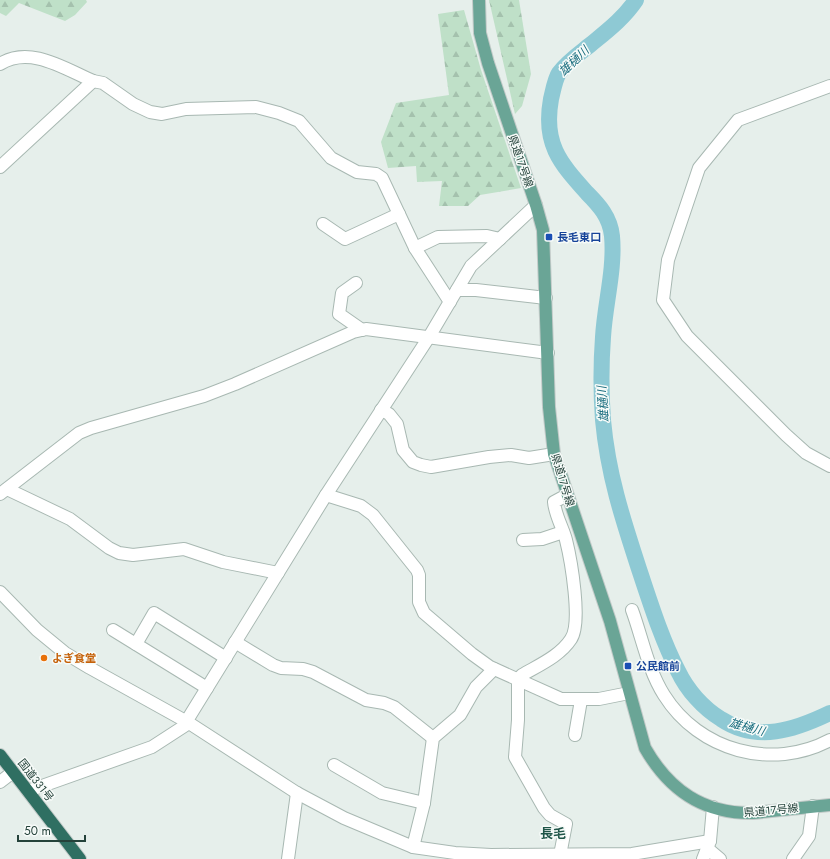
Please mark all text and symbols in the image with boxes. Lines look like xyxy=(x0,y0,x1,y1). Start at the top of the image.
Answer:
water label: 雄樋川 xyxy=(555,41,595,80)
street label: 県道17号線 xyxy=(505,133,537,189)
place label: 長毛東口 xyxy=(557,229,601,245)
marker: 長毛東口 xyxy=(544,232,554,242)
water label: 雄樋川 xyxy=(593,383,613,423)
street label: 県道17号線 xyxy=(547,451,579,509)
place label: よぎ食堂 xyxy=(52,650,96,666)
marker: よぎ食堂 xyxy=(39,653,49,663)
place label: 公民館前 xyxy=(636,658,680,674)
marker: 公民館前 xyxy=(623,661,633,671)
water label: 雄樋川 xyxy=(727,714,769,741)
street label: 国道331号 xyxy=(14,755,58,805)
street label: 県道17号線 xyxy=(743,800,799,820)
scale bar xyxy=(18,817,85,843)
text: 50 m xyxy=(24,822,51,840)
district label: 長毛 xyxy=(540,824,566,843)

